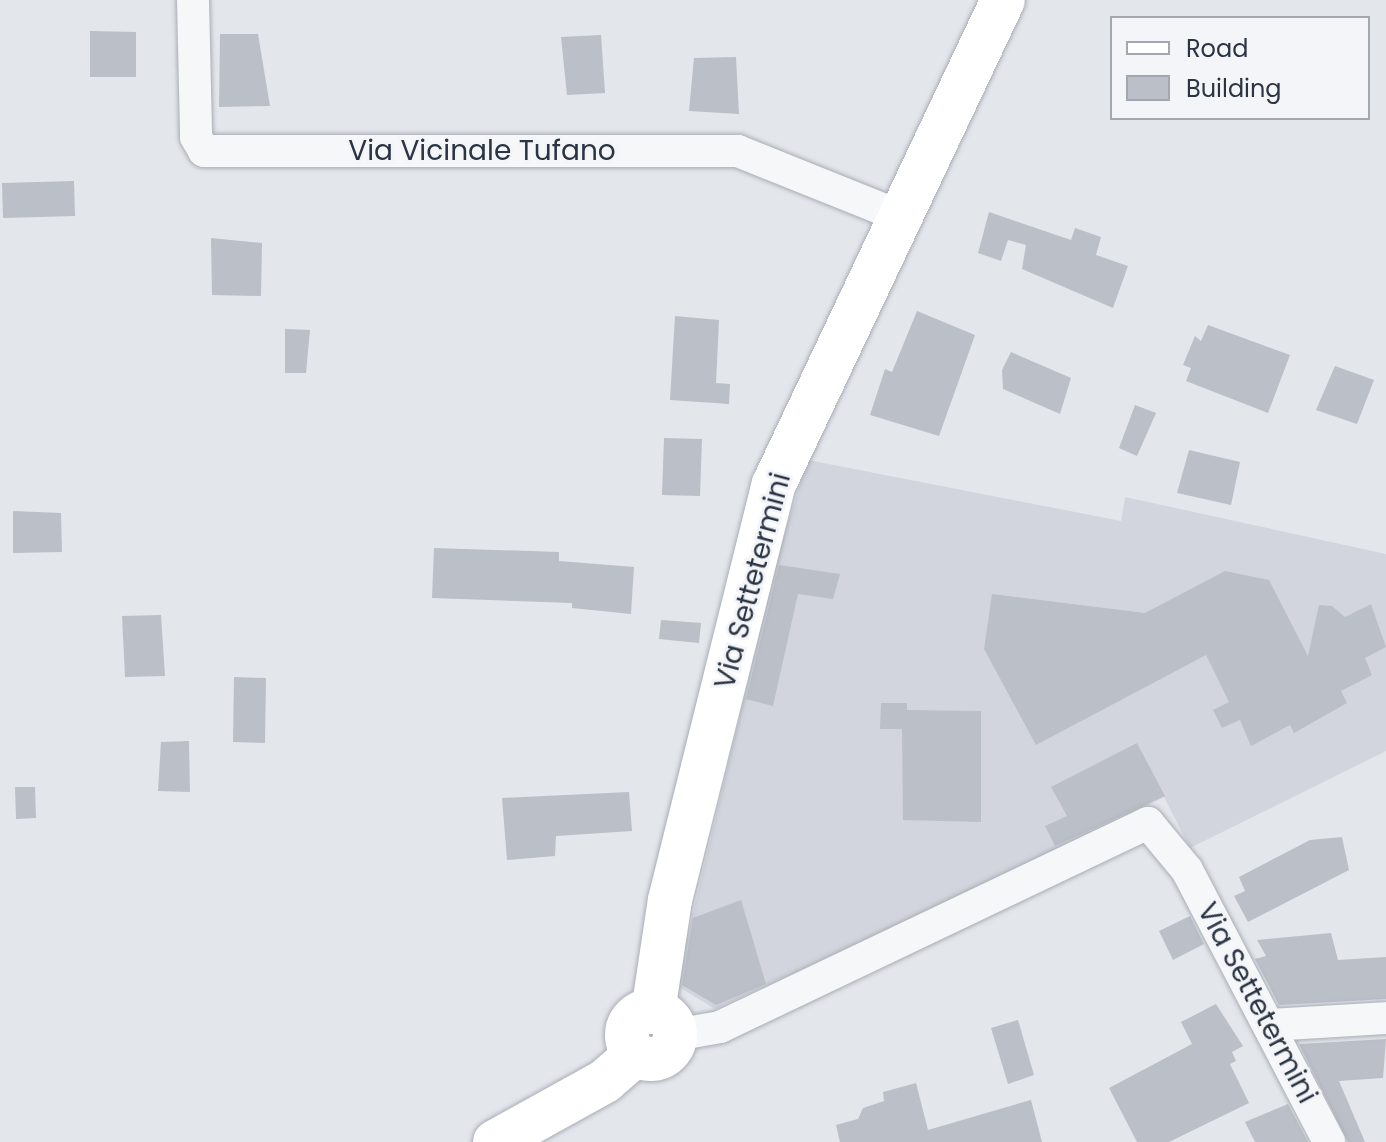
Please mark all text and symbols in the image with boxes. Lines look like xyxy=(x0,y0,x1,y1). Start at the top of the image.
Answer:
legend xyxy=(1110,16,1370,120)
text: Road xyxy=(1186,32,1248,65)
text: Building xyxy=(1186,72,1282,105)
street label: Via Vicinale Tufano xyxy=(348,134,616,168)
street label: Via Settetermini xyxy=(708,469,798,693)
street label: Via Settetermini xyxy=(1190,897,1324,1109)

